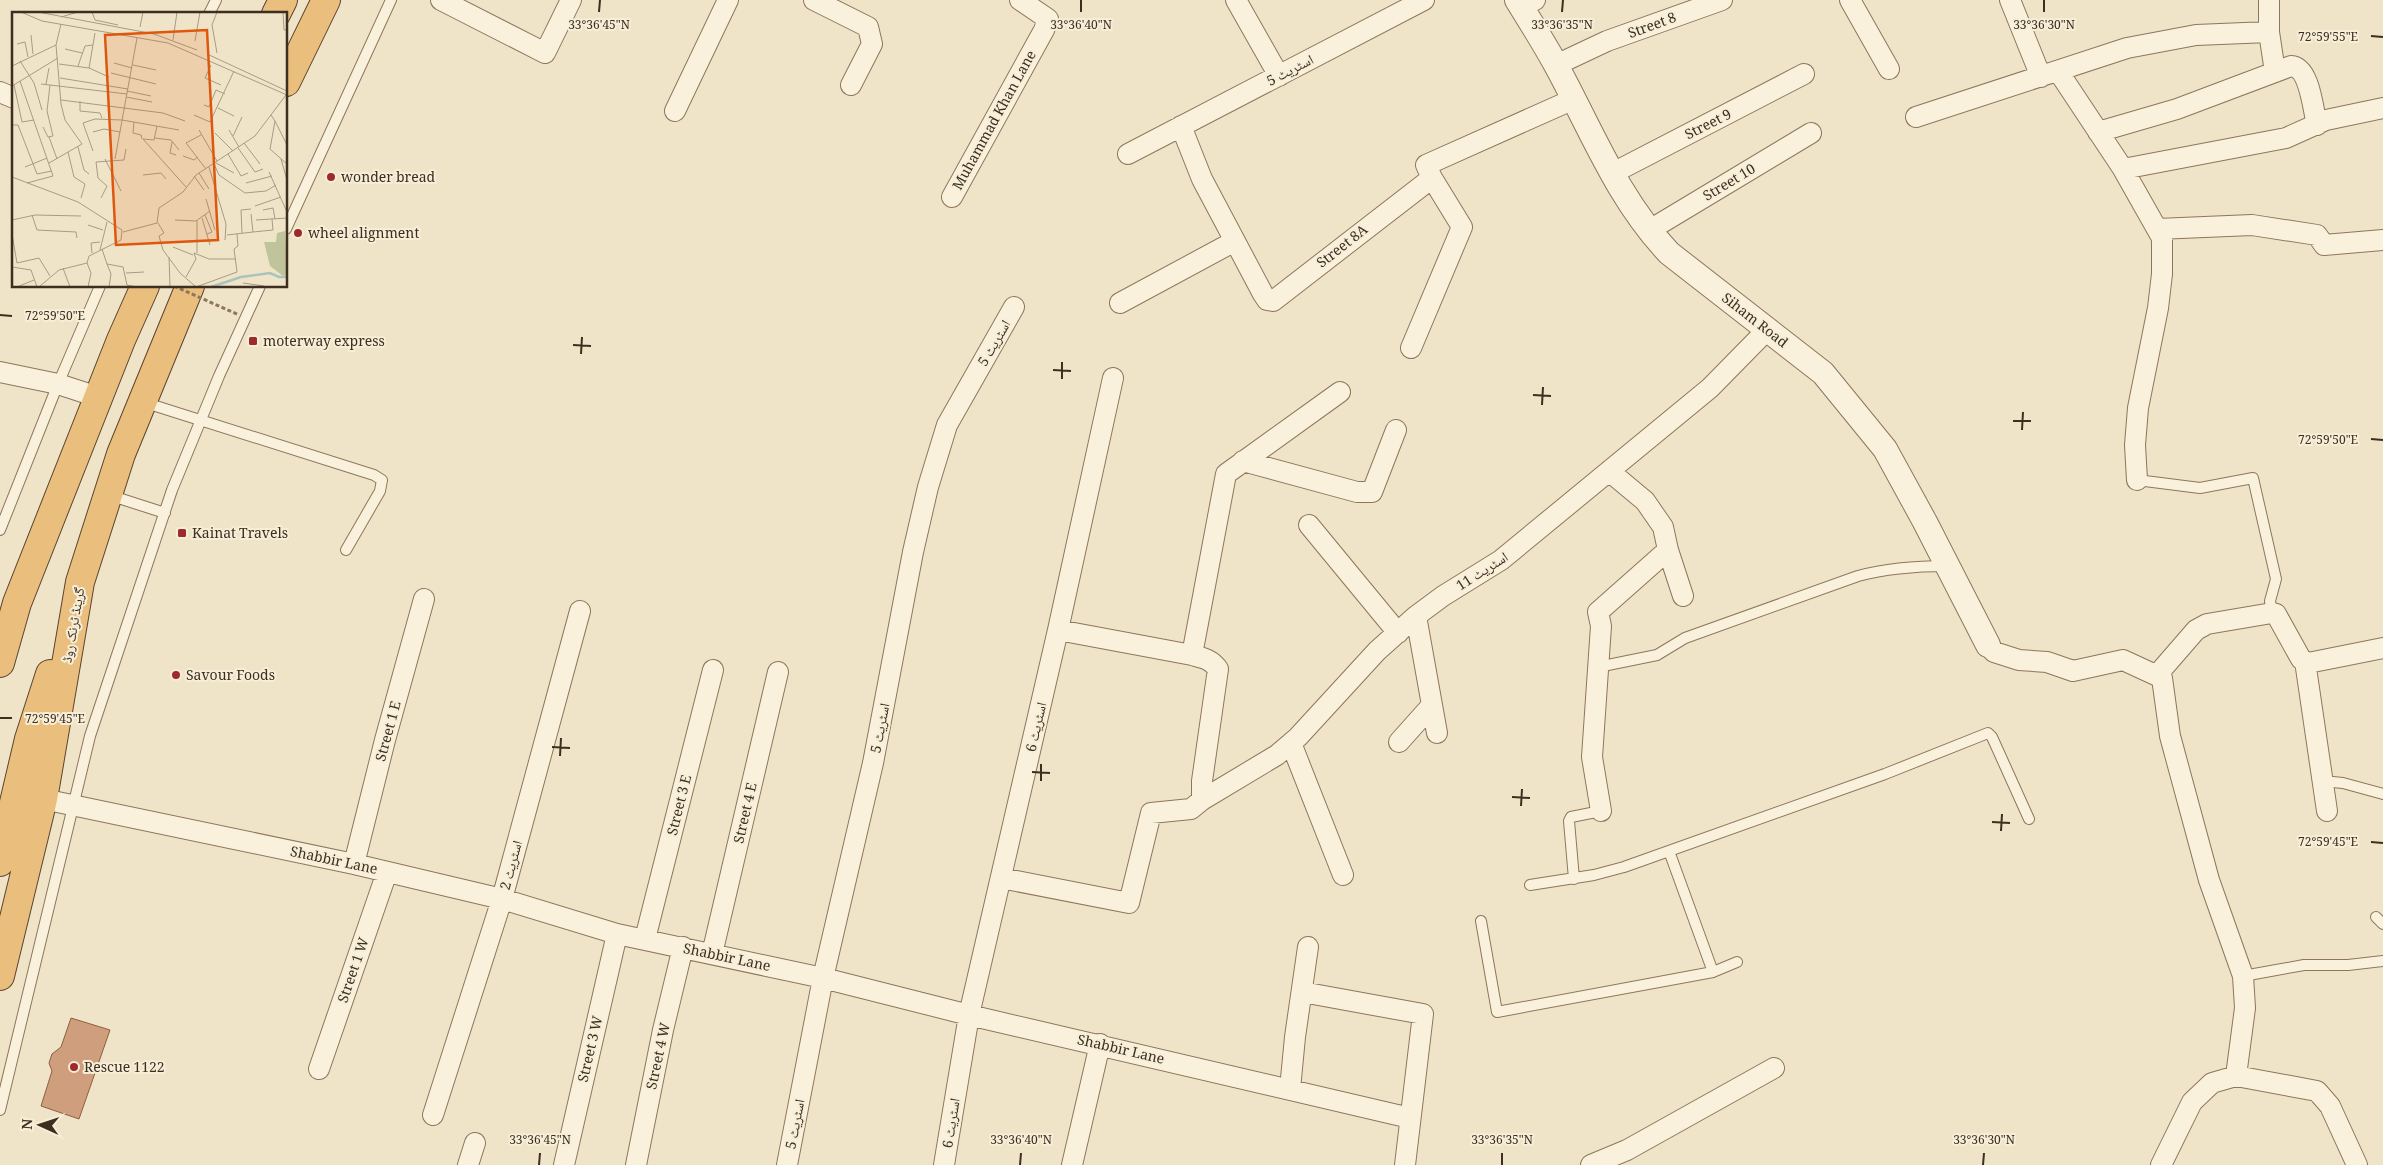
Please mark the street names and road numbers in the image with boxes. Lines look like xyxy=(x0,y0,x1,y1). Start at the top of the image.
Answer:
street label: Street 8 xyxy=(1625,7,1680,47)
street label: Muhammad Khan Lane xyxy=(947,47,1044,195)
street label: اسٹریٹ 5 xyxy=(1263,49,1319,94)
street label: Street 9 xyxy=(1681,104,1737,148)
street label: Street 10 xyxy=(1699,158,1761,209)
street label: Street 8A xyxy=(1312,220,1374,275)
street label: Siham Road xyxy=(1715,288,1793,356)
street label: اسٹریٹ 5 xyxy=(973,316,1019,372)
street label: اسٹریٹ 11 xyxy=(1452,547,1514,599)
street label: گرینڈ ٹرنک روڈ xyxy=(57,586,93,665)
street label: Street 1 E xyxy=(370,698,410,764)
street label: اسٹریٹ 6 xyxy=(1021,700,1055,755)
street label: اسٹریٹ 5 xyxy=(865,701,899,755)
street label: Street 3 E xyxy=(662,772,700,838)
street label: Street 4 E xyxy=(728,780,766,846)
street label: اسٹریٹ 2 xyxy=(495,838,531,893)
street label: Shabbir Lane xyxy=(288,841,380,883)
street label: Street 1 W xyxy=(333,934,377,1007)
street label: Shabbir Lane xyxy=(681,938,773,980)
street label: Street 3 W xyxy=(573,1013,611,1085)
street label: Street 4 W xyxy=(641,1020,679,1092)
street label: Shabbir Lane xyxy=(1075,1029,1167,1073)
street label: اسٹریٹ 5 xyxy=(780,1097,814,1151)
street label: اسٹریٹ 6 xyxy=(937,1097,969,1150)

